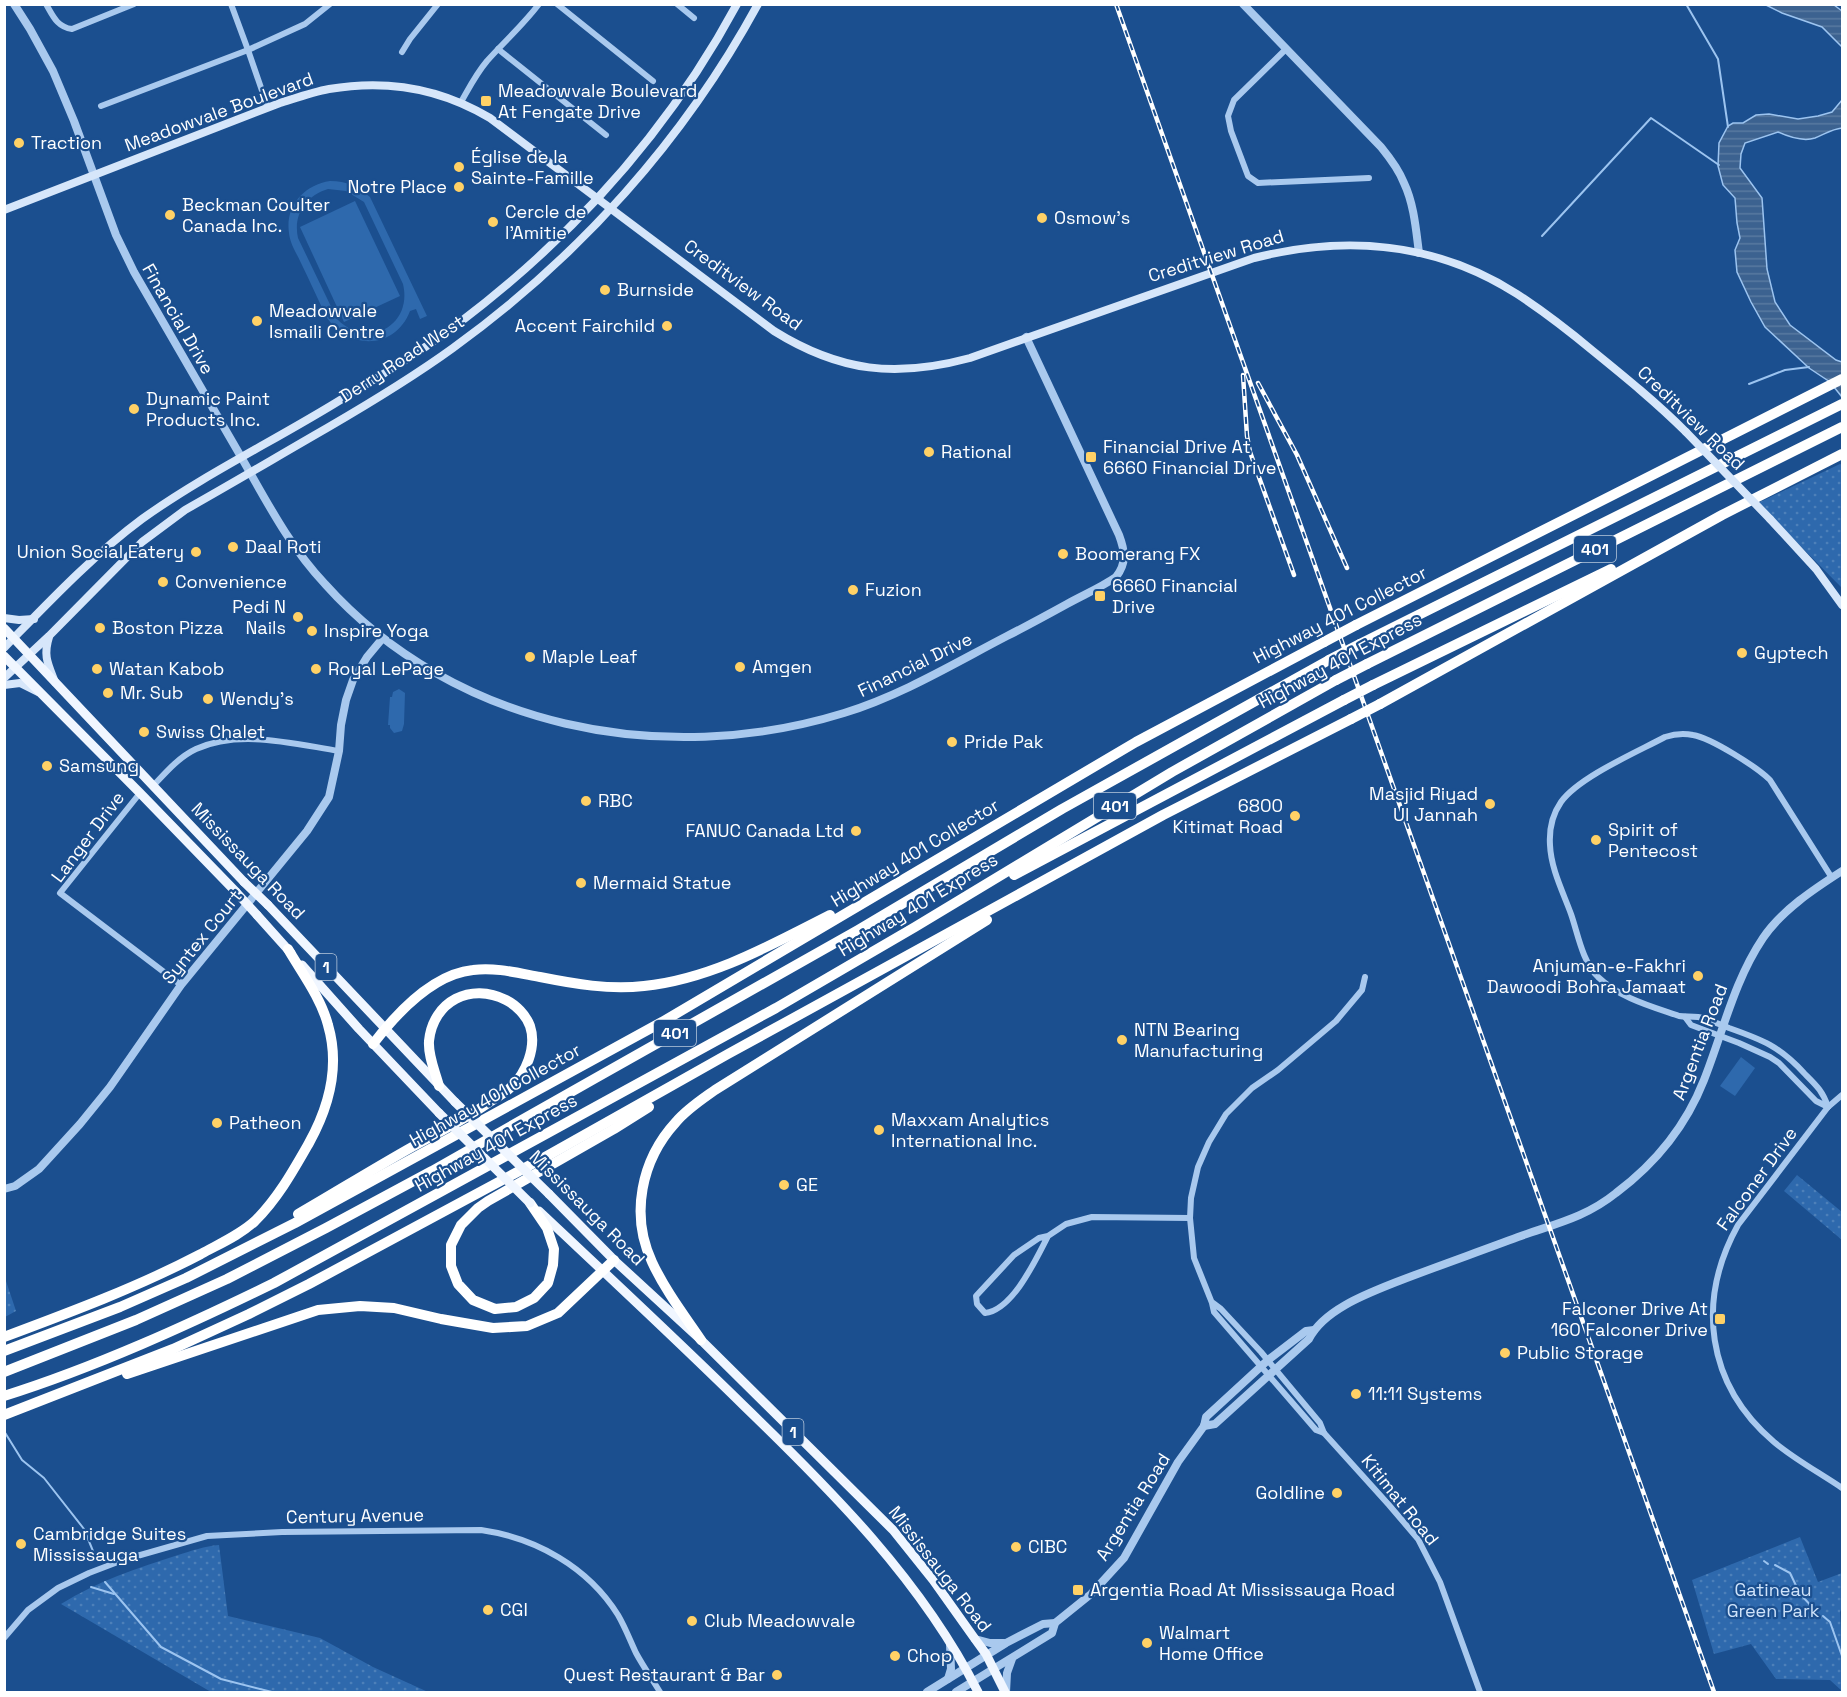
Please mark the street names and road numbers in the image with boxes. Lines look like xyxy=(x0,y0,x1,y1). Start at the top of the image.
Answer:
street label: Meadowvale Boulevard xyxy=(121,67,316,156)
street label: Creditview Road xyxy=(1145,224,1287,287)
street label: Creditview Road xyxy=(680,234,807,335)
street label: Financial Drive xyxy=(137,259,219,378)
street label: Derry Road West xyxy=(335,310,468,407)
street label: Creditview Road xyxy=(1633,360,1750,475)
road number: 401 xyxy=(1574,536,1616,562)
street label: Highway 401 Collector xyxy=(1249,561,1431,668)
street label: Highway 401 Express xyxy=(1254,608,1426,713)
street label: Financial Drive xyxy=(854,627,976,702)
street label: Langer Drive xyxy=(46,787,129,887)
street label: Highway 401 Collector xyxy=(826,793,1003,912)
road number: 401 xyxy=(1094,793,1136,819)
street label: Mississauga Road xyxy=(187,797,310,924)
street label: Highway 401 Express xyxy=(834,848,1002,961)
street label: Syntex Court xyxy=(157,885,247,989)
road number: 1 xyxy=(316,954,336,980)
street label: Argentia Road xyxy=(1667,980,1732,1103)
road number: 401 xyxy=(654,1020,696,1046)
street label: Highway 401 Collector xyxy=(405,1038,585,1151)
street label: Highway 401 Express xyxy=(411,1088,581,1197)
street label: Falconer Drive xyxy=(1711,1122,1802,1235)
street label: Mississauga Road xyxy=(525,1145,650,1270)
road number: 1 xyxy=(782,1419,804,1445)
street label: Argentia Road xyxy=(1090,1449,1175,1565)
street label: Kitimat Road xyxy=(1357,1450,1444,1550)
street label: Mississauga Road xyxy=(884,1501,997,1636)
street label: Century Avenue xyxy=(286,1503,424,1528)

